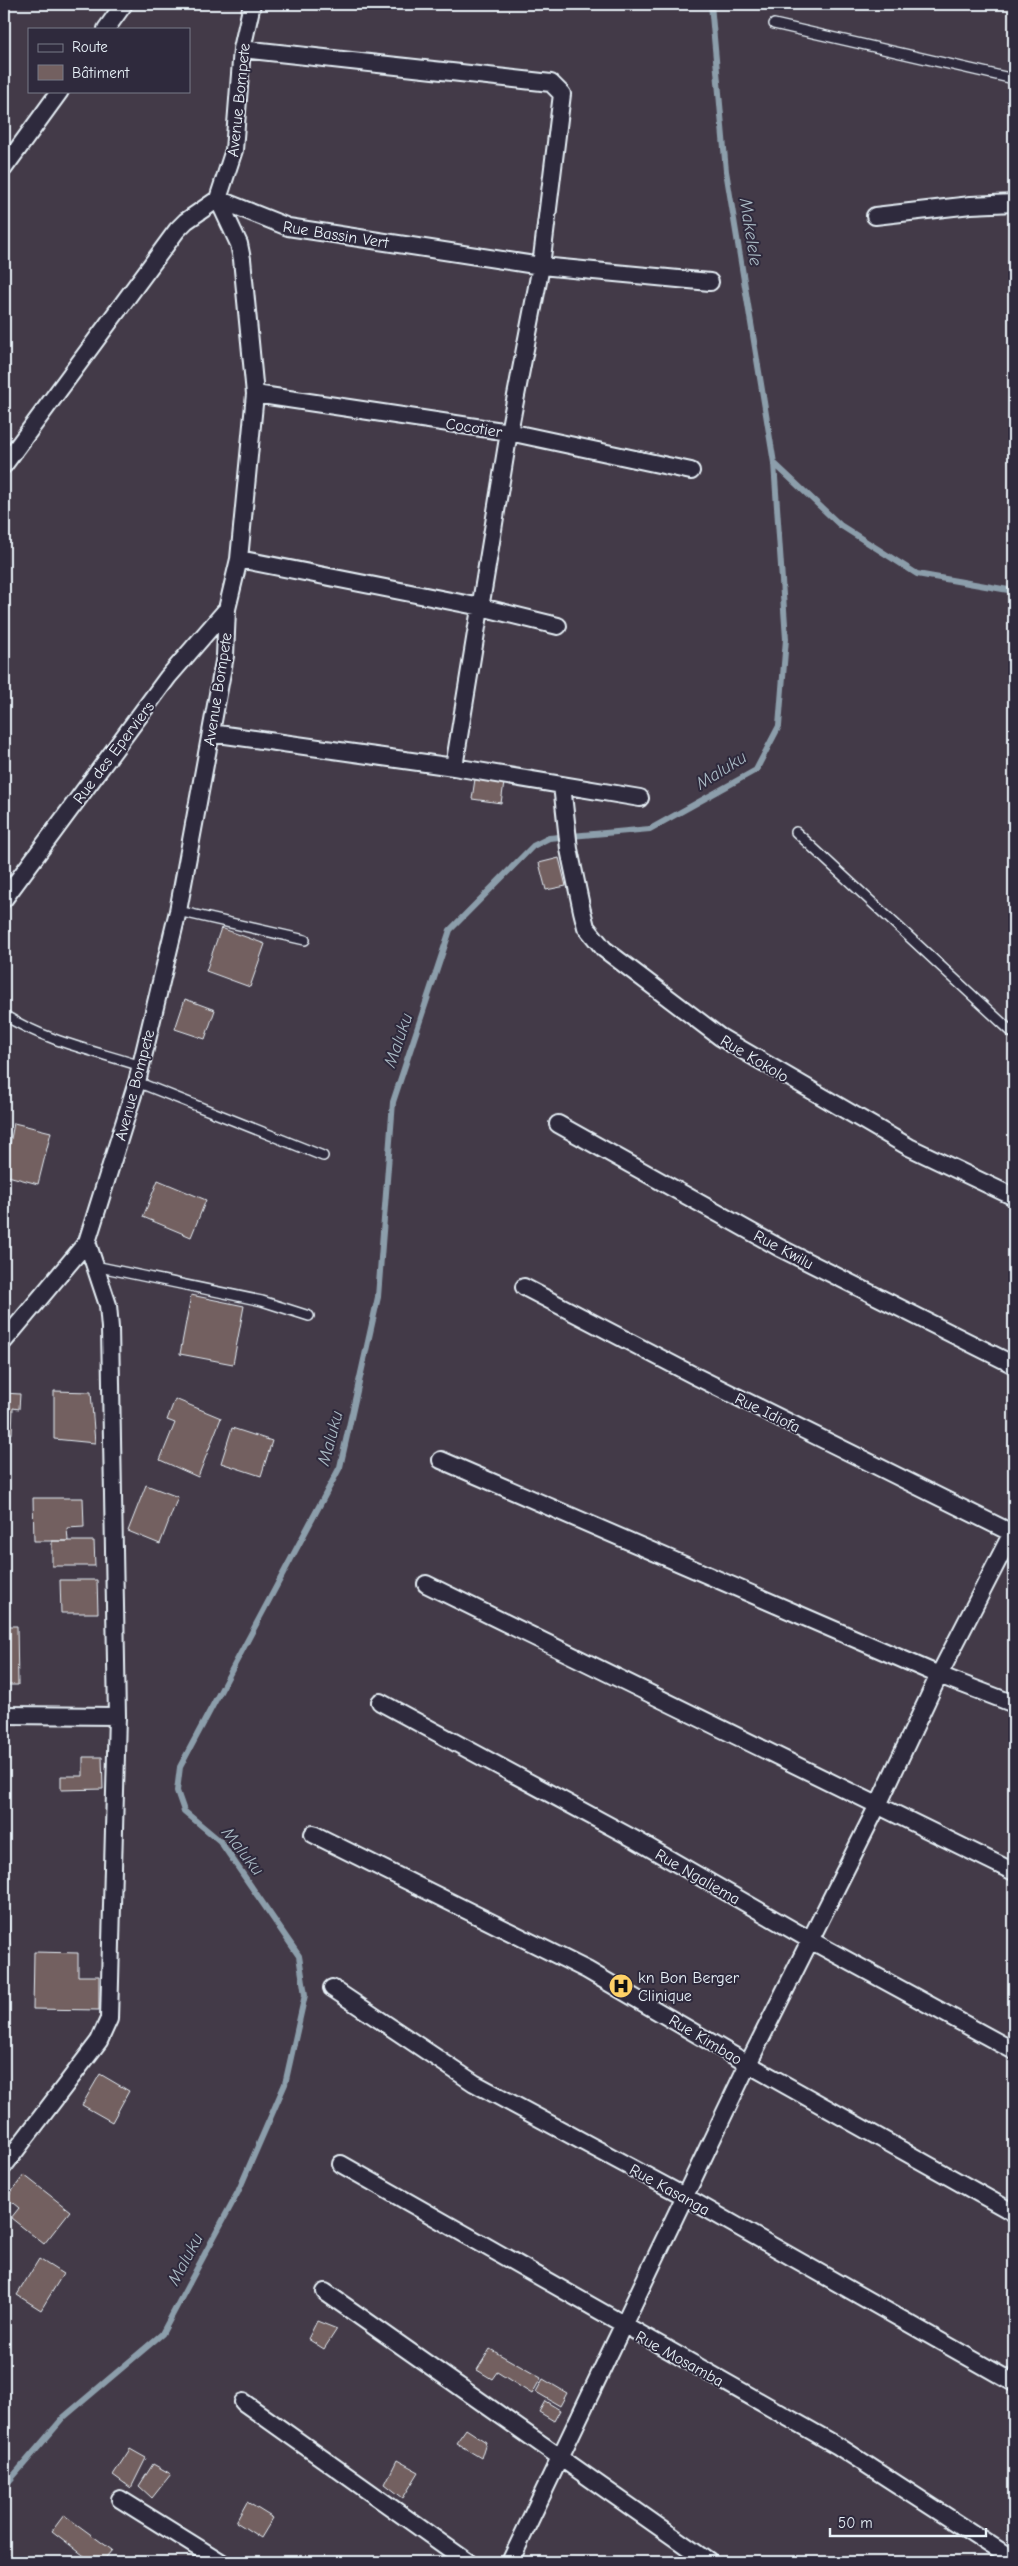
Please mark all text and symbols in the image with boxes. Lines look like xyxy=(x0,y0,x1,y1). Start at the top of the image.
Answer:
legend xyxy=(28,28,190,92)
text: Route xyxy=(72,38,108,56)
street label: Avenue Bompete xyxy=(224,42,254,158)
text: Bâtiment xyxy=(72,64,130,82)
water label: Makelele xyxy=(735,196,766,267)
street label: Rue Bassin Vert xyxy=(282,218,390,252)
street label: Cocotier xyxy=(444,415,504,441)
street label: Avenue Bompete xyxy=(200,631,236,747)
street label: Rue des Eperviers xyxy=(69,698,158,807)
water label: Maluku xyxy=(691,747,751,795)
water label: Maluku xyxy=(379,1010,418,1071)
street label: Avenue Bompete xyxy=(111,1028,158,1143)
street label: Rue Kokolo xyxy=(717,1031,792,1086)
street label: Rue Kwilu xyxy=(751,1227,816,1273)
street label: Rue Idiofa xyxy=(732,1389,803,1436)
water label: Maluku xyxy=(313,1408,348,1469)
water label: Maluku xyxy=(216,1822,268,1880)
street label: Rue Ngaliema xyxy=(652,1845,743,1908)
place label: kn Bon Berger Clinique xyxy=(638,1969,740,2005)
hospital icon: kn Bon Berger Clinique xyxy=(608,1973,634,1999)
street label: Rue Kimbao xyxy=(666,2011,745,2069)
street label: Rue Kasanga xyxy=(626,2160,713,2219)
water label: Maluku xyxy=(163,2230,208,2290)
street label: Rue Mosamba xyxy=(632,2327,727,2390)
scale bar xyxy=(830,2506,987,2538)
text: 50 m xyxy=(838,2514,873,2532)

